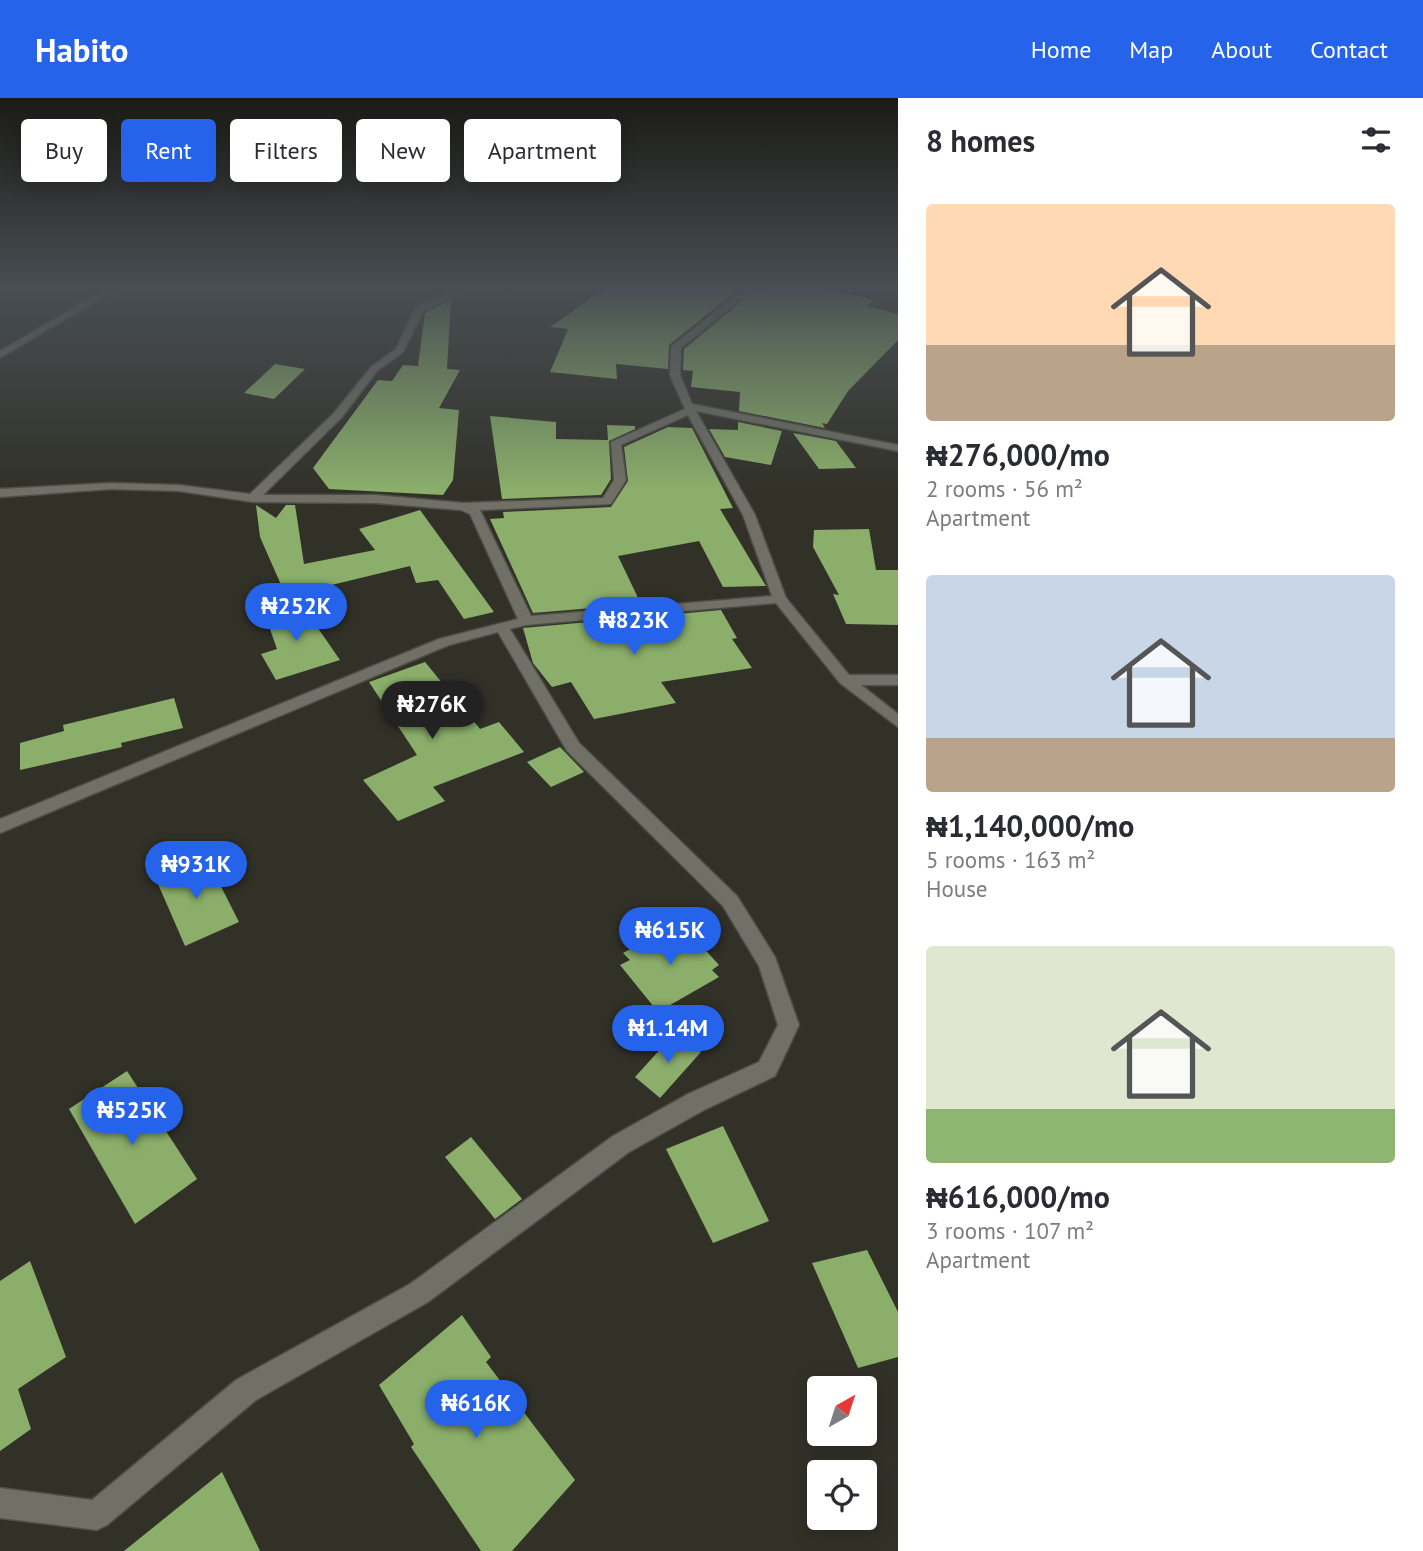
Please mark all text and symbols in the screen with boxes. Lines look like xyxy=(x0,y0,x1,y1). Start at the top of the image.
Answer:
text: Habito xyxy=(35,28,129,71)
text: Home xyxy=(1031,34,1091,65)
text: Map xyxy=(1129,34,1173,65)
text: About xyxy=(1211,34,1272,65)
text: Contact xyxy=(1310,34,1388,65)
chip: Buy xyxy=(21,119,107,182)
chip: Rent xyxy=(121,119,216,182)
chip: Filters xyxy=(230,119,342,182)
chip: New xyxy=(356,119,450,182)
chip: Apartment xyxy=(464,119,621,182)
text: 8 homes xyxy=(926,121,1035,160)
icon: filters xyxy=(1357,121,1395,159)
icon: home xyxy=(1098,249,1224,375)
text: ₦276,000/mo xyxy=(926,435,1110,474)
text: 2 rooms · 56 m² xyxy=(926,474,1083,503)
text: Apartment xyxy=(926,503,1030,532)
pin: ₦252K xyxy=(247,584,345,643)
text: ₦252K xyxy=(261,591,331,620)
pin: ₦823K xyxy=(585,598,683,657)
text: ₦823K xyxy=(599,605,669,634)
icon: home xyxy=(1098,620,1224,746)
pin: ₦276K xyxy=(383,682,481,741)
text: ₦276K xyxy=(397,689,467,718)
text: ₦1,140,000/mo xyxy=(926,806,1134,845)
pin: ₦931K xyxy=(147,842,245,901)
text: 5 rooms · 163 m² xyxy=(926,845,1095,874)
text: ₦931K xyxy=(161,849,231,878)
text: House xyxy=(926,874,988,903)
pin: ₦615K xyxy=(621,908,719,967)
text: ₦615K xyxy=(635,915,705,944)
icon: home xyxy=(1098,991,1224,1117)
pin: ₦1.14M xyxy=(611,1006,725,1065)
text: ₦1.14M xyxy=(628,1013,708,1042)
pin: ₦525K xyxy=(83,1088,181,1147)
text: ₦525K xyxy=(97,1095,167,1124)
text: ₦616,000/mo xyxy=(926,1177,1110,1216)
text: 3 rooms · 107 m² xyxy=(926,1216,1094,1245)
text: Apartment xyxy=(926,1245,1030,1274)
north arrow xyxy=(807,1376,877,1446)
map controls xyxy=(807,1376,877,1530)
pin: ₦616K xyxy=(427,1380,525,1440)
text: ₦616K xyxy=(441,1388,511,1417)
button: locate xyxy=(807,1460,877,1530)

